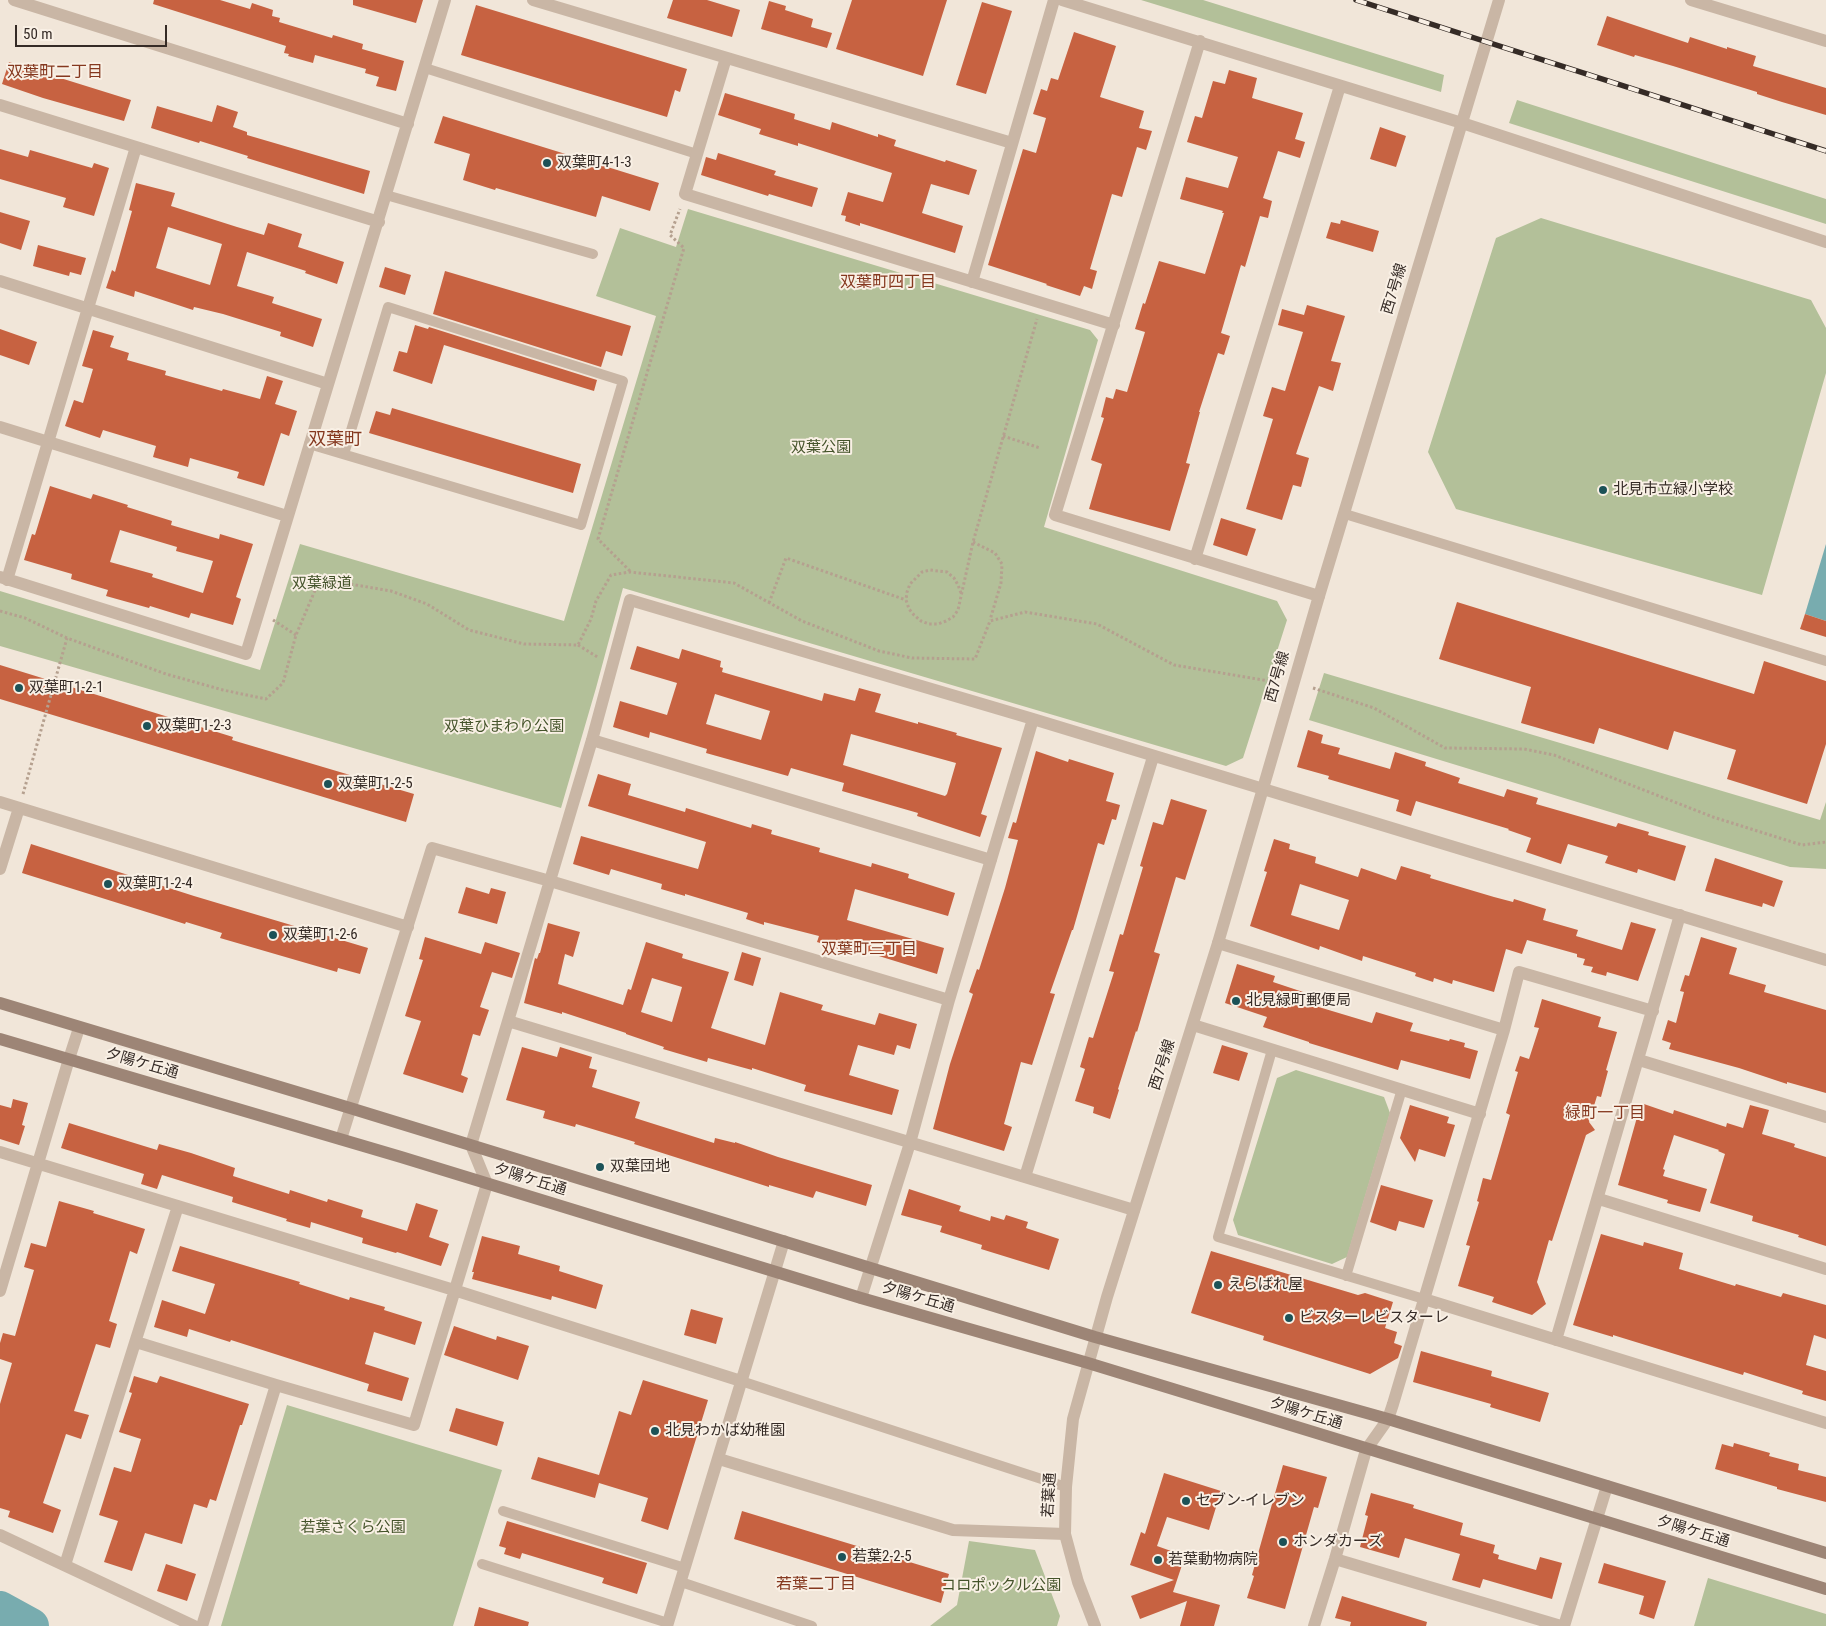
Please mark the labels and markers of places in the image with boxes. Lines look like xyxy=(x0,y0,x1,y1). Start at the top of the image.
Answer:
place label: 双葉町4-1-3 xyxy=(557,154,632,172)
marker: 双葉町4-1-3 xyxy=(541,157,553,169)
place label: 北見市立緑小学校 xyxy=(1613,481,1733,499)
marker: 北見市立緑小学校 xyxy=(1597,484,1609,496)
place label: 双葉町1-2-1 xyxy=(29,679,104,697)
marker: 双葉町1-2-1 xyxy=(13,682,25,694)
place label: 双葉町1-2-3 xyxy=(157,717,232,735)
marker: 双葉町1-2-3 xyxy=(141,720,153,732)
place label: 双葉町1-2-5 xyxy=(338,775,413,793)
marker: 双葉町1-2-5 xyxy=(322,778,334,790)
place label: 双葉町1-2-4 xyxy=(118,875,193,893)
marker: 双葉町1-2-4 xyxy=(102,878,114,890)
place label: 双葉町1-2-6 xyxy=(283,926,358,944)
marker: 双葉町1-2-6 xyxy=(267,929,279,941)
place label: 北見緑町郵便局 xyxy=(1246,992,1351,1010)
marker: 北見緑町郵便局 xyxy=(1230,995,1242,1007)
place label: 双葉団地 xyxy=(610,1158,670,1176)
marker: 双葉団地 xyxy=(594,1161,606,1173)
place label: えらばれ屋 xyxy=(1228,1276,1303,1294)
marker: えらばれ屋 xyxy=(1212,1279,1224,1291)
place label: ビスターレビスターレ xyxy=(1299,1309,1449,1327)
marker: ビスターレビスターレ xyxy=(1283,1312,1295,1324)
place label: 北見わかば幼稚園 xyxy=(665,1422,785,1440)
marker: 北見わかば幼稚園 xyxy=(649,1425,661,1437)
place label: セブン-イレブン xyxy=(1196,1492,1305,1510)
marker: セブン-イレブン xyxy=(1180,1495,1192,1507)
place label: ホンダカーズ xyxy=(1293,1533,1383,1551)
marker: ホンダカーズ xyxy=(1277,1536,1289,1548)
place label: 若葉2-2-5 xyxy=(852,1548,912,1566)
marker: 若葉2-2-5 xyxy=(836,1551,848,1563)
place label: 若葉動物病院 xyxy=(1168,1551,1258,1569)
marker: 若葉動物病院 xyxy=(1152,1554,1164,1566)

